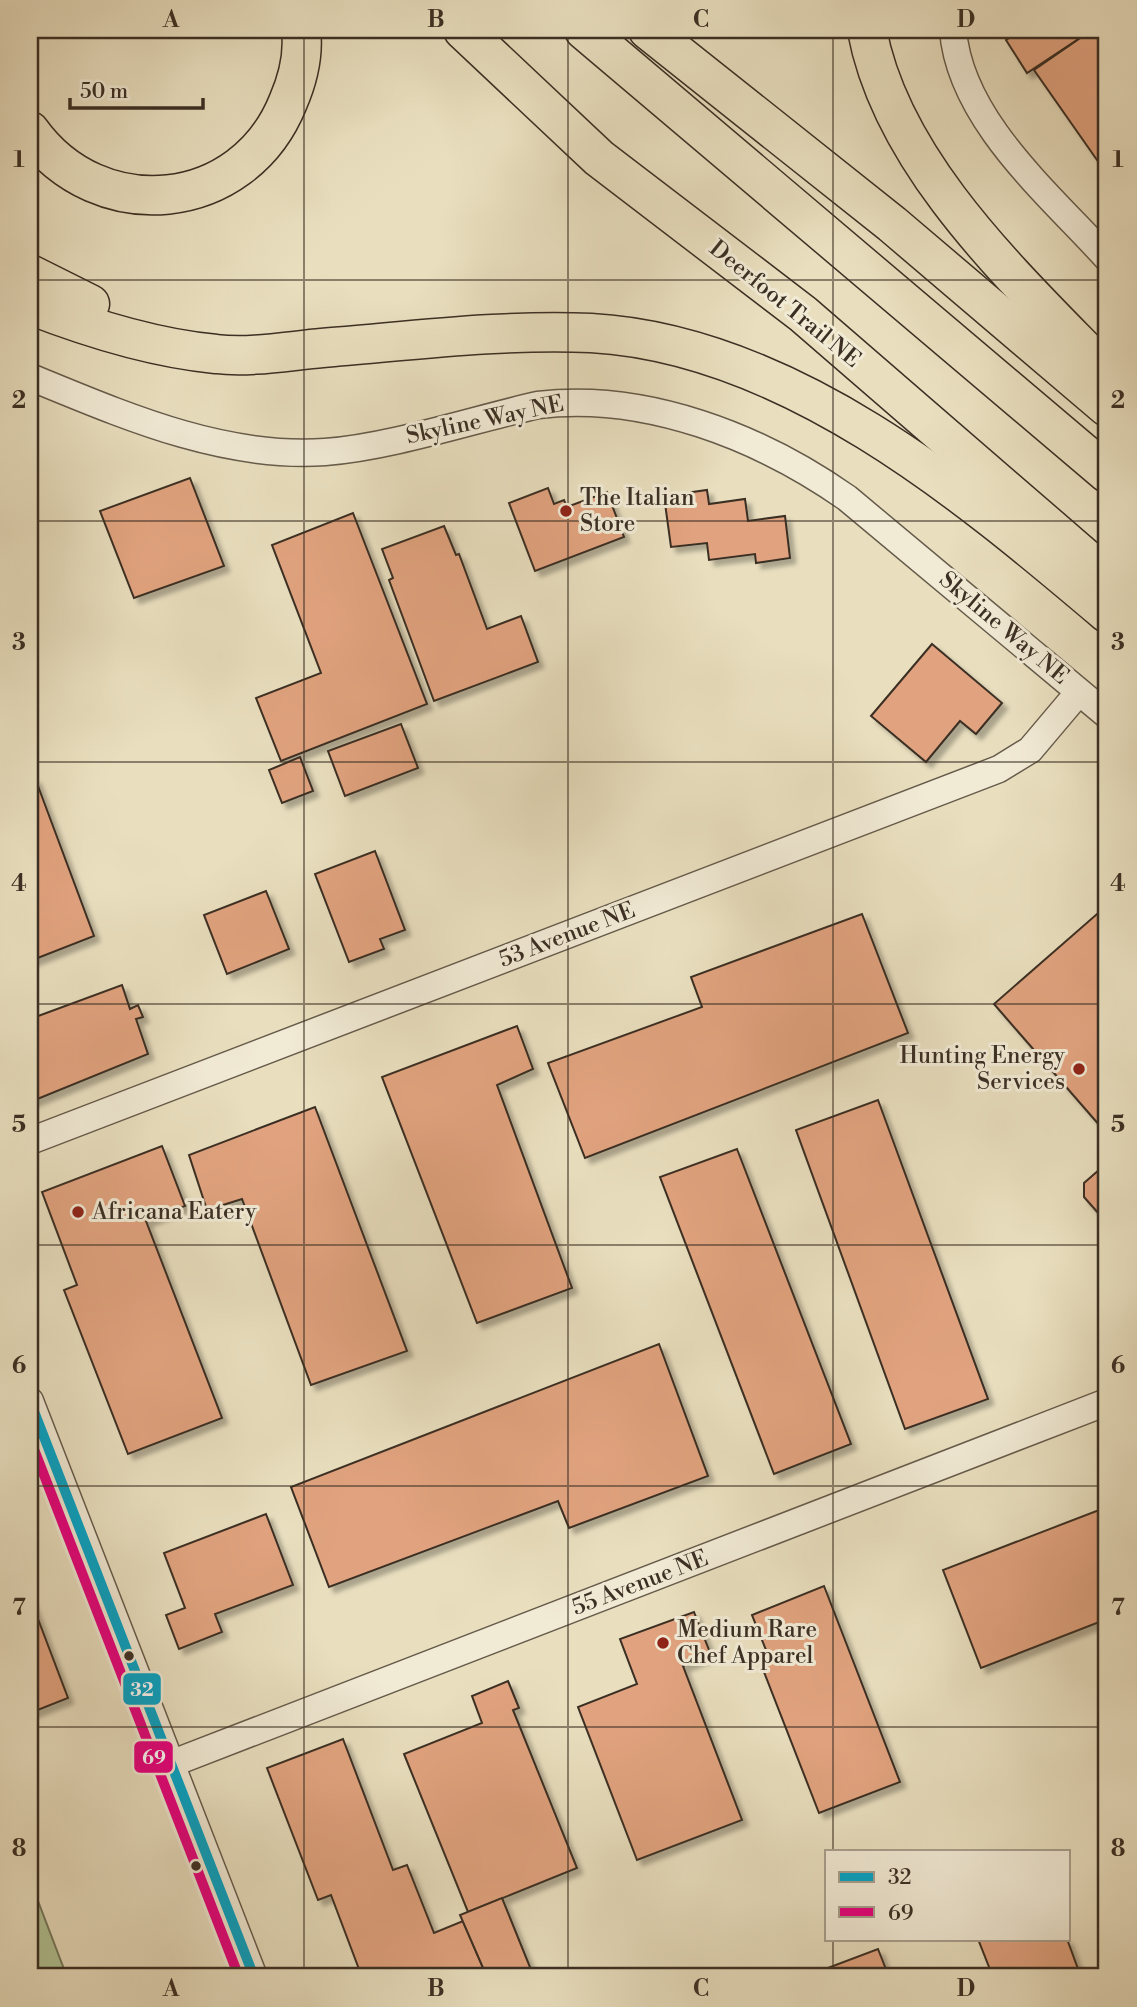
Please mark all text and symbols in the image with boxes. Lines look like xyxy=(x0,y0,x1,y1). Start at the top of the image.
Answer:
text: A xyxy=(162,6,180,34)
text: B xyxy=(427,6,445,34)
text: C xyxy=(693,6,709,34)
text: D xyxy=(957,6,975,34)
scale bar xyxy=(70,66,203,110)
text: 50 m xyxy=(80,79,128,105)
text: 1 xyxy=(13,146,25,174)
text: 1 xyxy=(1112,146,1124,174)
street label: Deerfoot Trail NE xyxy=(704,234,866,374)
text: 2 xyxy=(12,387,26,415)
text: 2 xyxy=(1111,387,1125,415)
street label: Skyline Way NE xyxy=(404,390,566,450)
place label: The Italian Store xyxy=(580,484,695,538)
marker: The Italian Store xyxy=(558,503,574,519)
street label: Skyline Way NE xyxy=(934,566,1074,690)
text: 3 xyxy=(12,629,26,657)
text: 3 xyxy=(1111,629,1125,657)
text: 4 xyxy=(11,870,27,898)
text: 4 xyxy=(1110,870,1126,898)
street label: 53 Avenue NE xyxy=(495,896,639,974)
place label: Hunting Energy Services xyxy=(900,1042,1066,1096)
marker: Hunting Energy Services xyxy=(1071,1061,1087,1077)
text: 5 xyxy=(12,1111,26,1139)
text: 5 xyxy=(1111,1111,1125,1139)
place label: Africana Eatery xyxy=(91,1198,257,1226)
marker: Africana Eatery xyxy=(70,1204,86,1220)
text: 6 xyxy=(12,1352,26,1380)
text: 6 xyxy=(1111,1352,1125,1380)
street label: 55 Avenue NE xyxy=(568,1544,712,1622)
text: 7 xyxy=(12,1594,26,1622)
text: 7 xyxy=(1111,1594,1125,1622)
place label: Medium Rare Chef Apparel xyxy=(677,1616,817,1670)
marker: Medium Rare Chef Apparel xyxy=(655,1635,671,1651)
unlabelled marker xyxy=(122,1649,136,1663)
line badge: 32 xyxy=(122,1672,162,1706)
text: 32 xyxy=(130,1678,154,1702)
line badge: 69 xyxy=(133,1740,174,1774)
text: 69 xyxy=(142,1746,166,1770)
text: 8 xyxy=(12,1835,26,1863)
text: 8 xyxy=(1111,1835,1125,1863)
legend xyxy=(825,1850,1070,1940)
unlabelled marker xyxy=(189,1859,203,1873)
text: 32 xyxy=(888,1865,912,1891)
text: 69 xyxy=(888,1901,913,1927)
text: A xyxy=(162,1975,180,2003)
text: B xyxy=(427,1975,445,2003)
text: C xyxy=(693,1975,709,2003)
text: D xyxy=(957,1975,975,2003)

